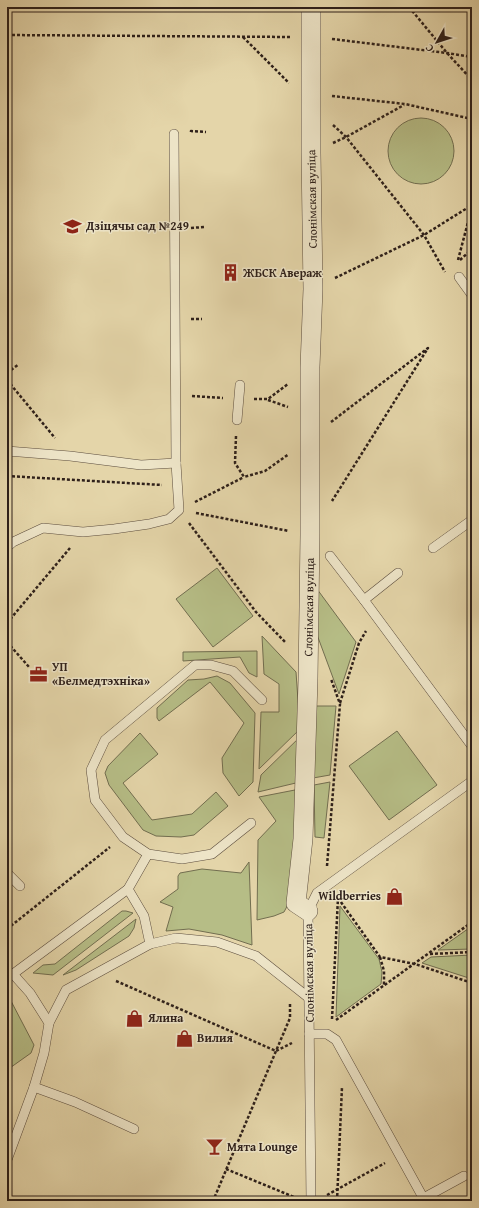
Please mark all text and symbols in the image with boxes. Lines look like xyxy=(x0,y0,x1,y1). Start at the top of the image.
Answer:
north arrow xyxy=(417,22,457,62)
text: С xyxy=(421,41,437,56)
street label: Слонімская вуліца xyxy=(302,149,321,248)
school or university icon: Дзіцячы сад №249 xyxy=(63,216,83,236)
place label: Дзіцячы сад №249 xyxy=(85,217,189,234)
building icon: ЖБСК Авераж xyxy=(220,263,240,283)
place label: ЖБСК Авераж xyxy=(242,264,322,281)
street label: Слонімская вуліца xyxy=(299,557,318,656)
place label: УП «Белмедтэхніка» xyxy=(52,658,150,689)
office icon: УП «Белмедтэхніка» xyxy=(29,664,49,684)
shop icon: Wildberries xyxy=(384,886,404,906)
place label: Wildberries xyxy=(318,887,381,904)
street label: Слонімская вуліца xyxy=(299,923,318,1022)
shop icon: Ялина xyxy=(125,1008,145,1028)
place label: Ялина xyxy=(147,1009,184,1026)
shop icon: Вилия xyxy=(174,1028,194,1048)
place label: Вилия xyxy=(197,1029,234,1046)
bar icon: Мята Lounge xyxy=(204,1137,224,1157)
place label: Мята Lounge xyxy=(227,1138,298,1155)

